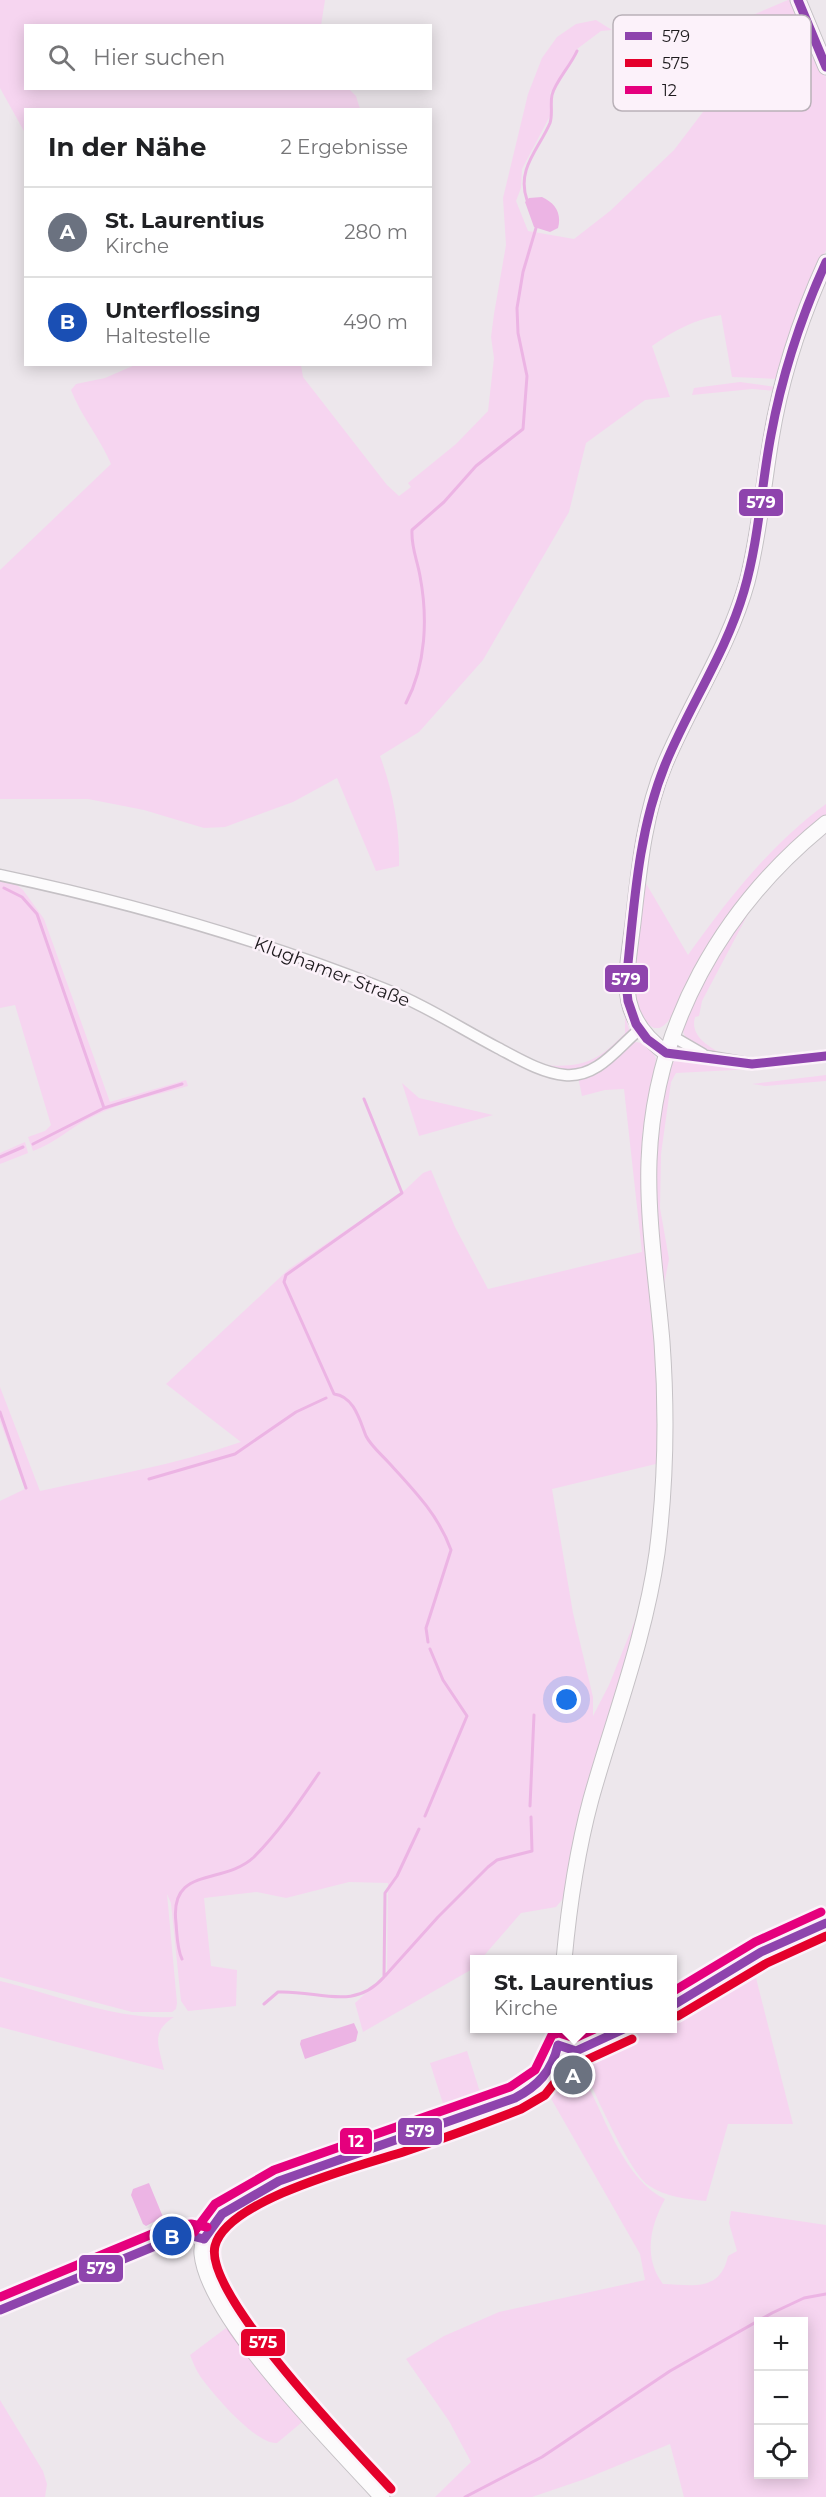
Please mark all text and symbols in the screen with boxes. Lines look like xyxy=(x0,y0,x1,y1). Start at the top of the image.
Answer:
legend xyxy=(613,15,811,111)
search box xyxy=(24,24,432,90)
text: 579 xyxy=(662,27,690,46)
icon: search xyxy=(45,41,78,74)
text: Hier suchen xyxy=(93,44,225,71)
text: 575 xyxy=(662,54,689,73)
text: 12 xyxy=(662,81,677,100)
text: In der Nähe xyxy=(48,131,206,163)
text: 2 Ergebnisse xyxy=(280,135,408,159)
text: St. Laurentius xyxy=(105,207,264,234)
text: A xyxy=(60,220,75,244)
text: 280 m xyxy=(344,220,408,244)
text: Kirche xyxy=(105,234,169,258)
text: Unterflossing xyxy=(105,297,261,324)
text: B xyxy=(60,310,75,334)
text: 490 m xyxy=(343,310,408,334)
text: Haltestelle xyxy=(105,324,211,348)
line badge: 579 xyxy=(738,488,784,517)
text: 579 xyxy=(746,493,776,512)
street label: Klughamer Straße xyxy=(251,932,413,1012)
line badge: 579 xyxy=(604,964,649,993)
text: 579 xyxy=(611,970,641,989)
your location xyxy=(552,1685,581,1714)
popup xyxy=(470,1955,677,2033)
text: St. Laurentius xyxy=(494,1969,653,1996)
text: Kirche xyxy=(494,1996,558,2020)
pin: A xyxy=(554,2052,592,2098)
line badge: 579 xyxy=(397,2117,443,2146)
text: 579 xyxy=(405,2122,435,2141)
line badge: 12 xyxy=(339,2127,373,2155)
text: 12 xyxy=(348,2132,364,2151)
pin: B xyxy=(152,2214,192,2258)
line badge: 579 xyxy=(78,2254,124,2283)
text: 579 xyxy=(86,2259,116,2278)
map controls xyxy=(754,2317,808,2479)
button: + xyxy=(754,2317,808,2371)
line badge: 575 xyxy=(240,2328,286,2357)
text: 575 xyxy=(249,2333,278,2352)
button: − xyxy=(754,2371,808,2425)
button: locate xyxy=(754,2425,808,2479)

